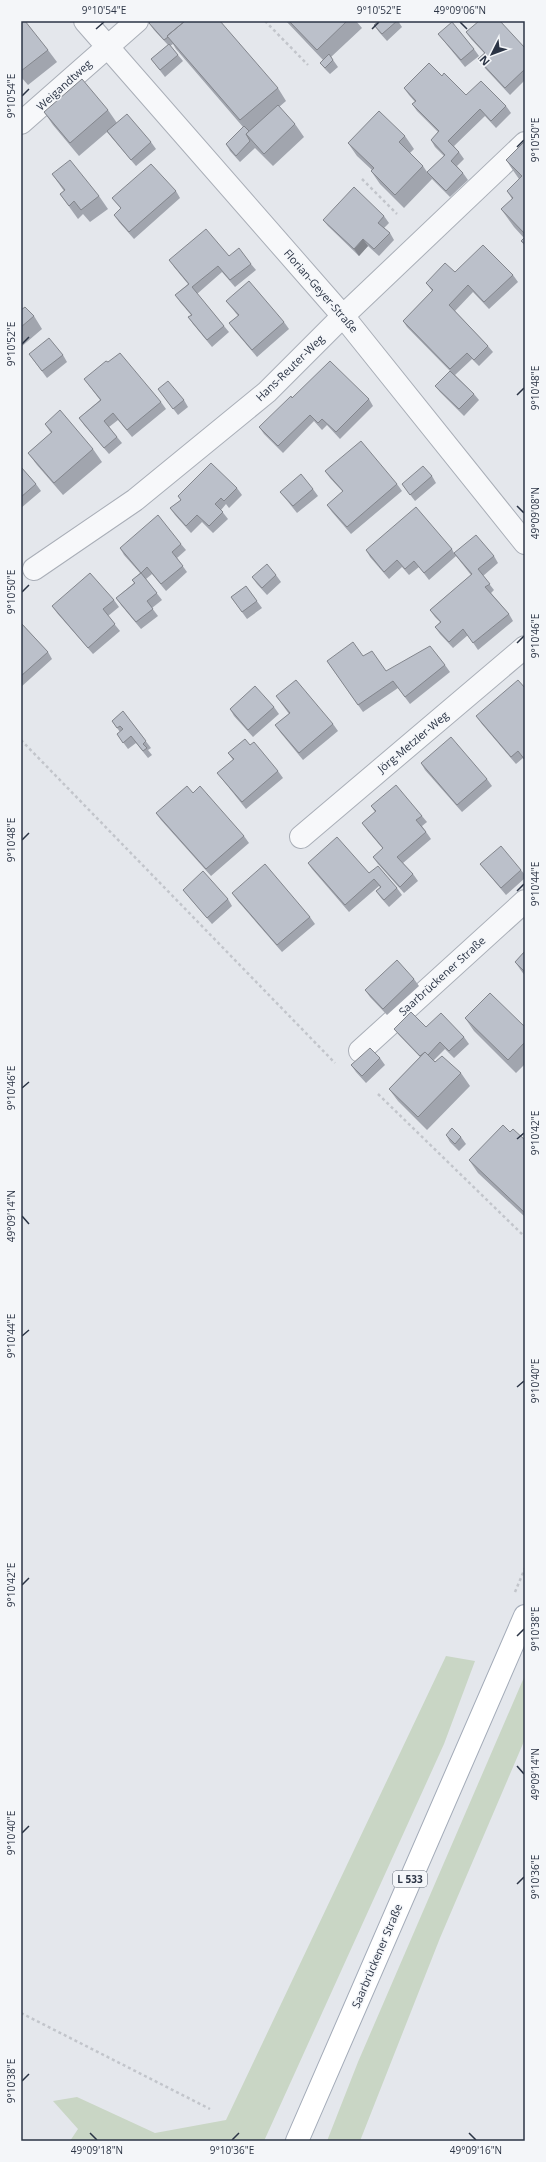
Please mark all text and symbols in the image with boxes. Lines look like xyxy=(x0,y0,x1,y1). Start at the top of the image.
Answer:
text: 9°10'54"E xyxy=(82,3,126,17)
text: 9°10'52"E xyxy=(357,3,401,17)
text: 49°09'06"N xyxy=(434,3,486,17)
north arrow xyxy=(472,34,512,74)
text: N xyxy=(476,53,493,69)
street label: Weigandtweg xyxy=(33,56,94,113)
text: 9°10'54"E xyxy=(4,74,18,118)
text: 9°10'50"E xyxy=(528,118,542,162)
street label: Florian-Geyer-Straße xyxy=(281,246,362,336)
text: 9°10'52"E xyxy=(4,322,18,366)
street label: Hans-Reuter-Weg xyxy=(252,331,327,404)
text: 9°10'48"E xyxy=(528,366,542,410)
text: 49°09'08"N xyxy=(528,487,542,539)
text: 9°10'50"E xyxy=(4,570,18,614)
text: 9°10'46"E xyxy=(528,614,542,658)
street label: Jörg-Metzler-Weg xyxy=(373,708,451,776)
text: 9°10'48"E xyxy=(4,818,18,862)
text: 9°10'44"E xyxy=(528,862,542,906)
street label: Saarbrückener Straße xyxy=(395,933,488,1019)
text: 9°10'46"E xyxy=(4,1066,18,1110)
text: 9°10'42"E xyxy=(528,1111,542,1155)
text: 49°09'14"N xyxy=(4,1190,18,1242)
text: 9°10'44"E xyxy=(4,1314,18,1358)
text: 9°10'40"E xyxy=(528,1359,542,1403)
text: 9°10'42"E xyxy=(4,1563,18,1607)
text: 9°10'38"E xyxy=(528,1607,542,1651)
text: 49°09'14"N xyxy=(528,1748,542,1800)
text: 9°10'40"E xyxy=(4,1811,18,1855)
text: 9°10'36"E xyxy=(528,1855,542,1899)
road number: L 533 xyxy=(393,1871,427,1887)
street label: Saarbrückener Straße xyxy=(348,1901,405,2010)
text: 9°10'38"E xyxy=(4,2059,18,2103)
text: 49°09'18"N xyxy=(71,2143,123,2157)
text: 9°10'36"E xyxy=(210,2143,254,2157)
text: 49°09'16"N xyxy=(450,2143,502,2157)

